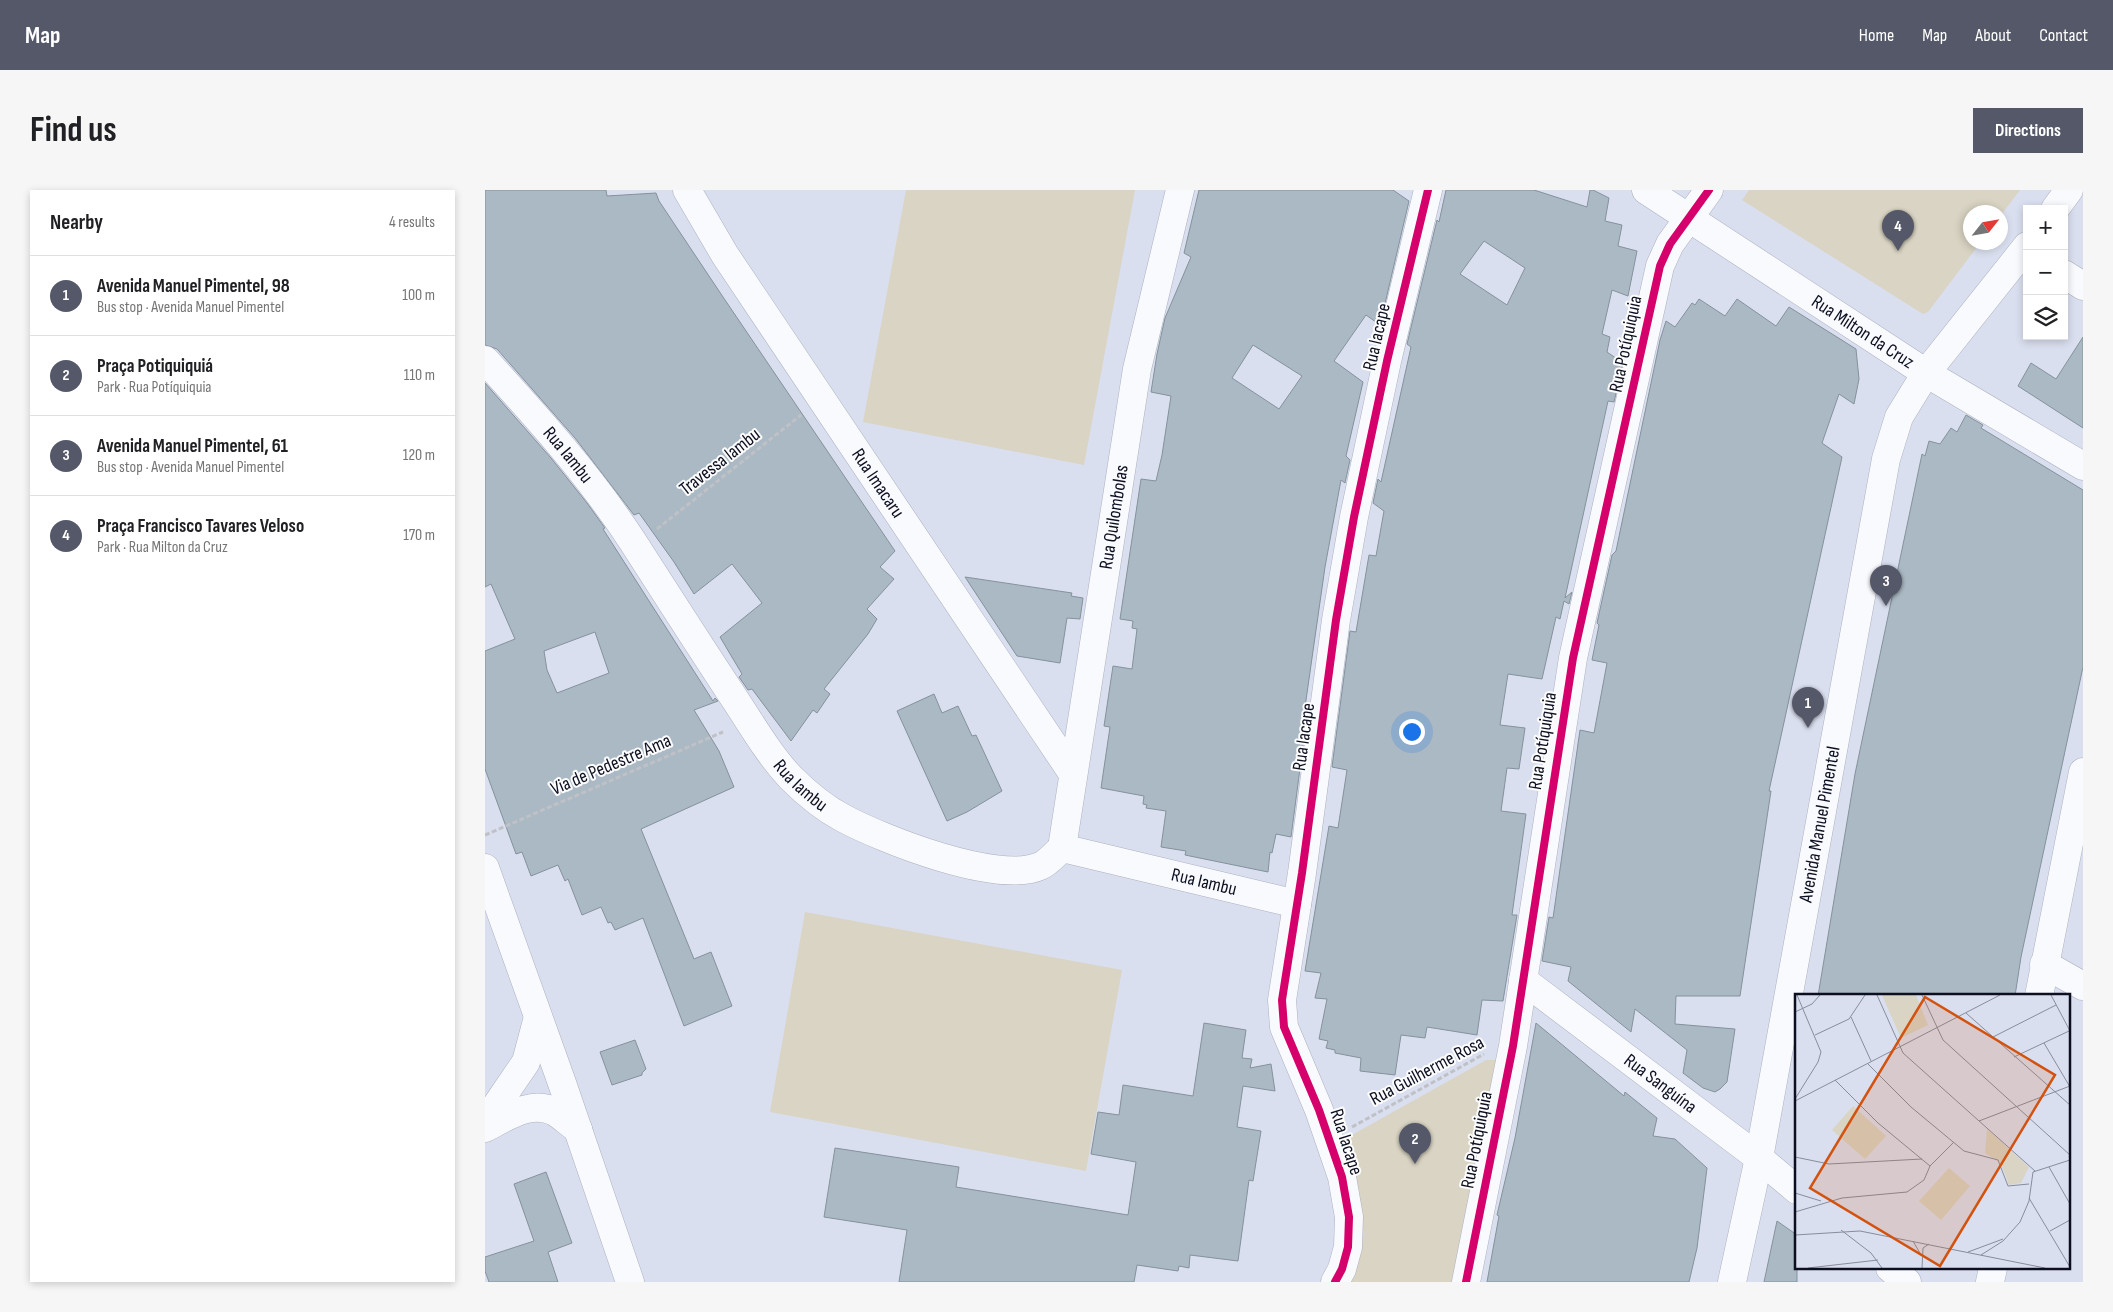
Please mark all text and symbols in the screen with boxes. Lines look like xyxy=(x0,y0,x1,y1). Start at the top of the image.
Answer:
text: Map xyxy=(25,21,60,50)
text: Home xyxy=(1859,25,1894,46)
text: Map xyxy=(1922,25,1947,46)
text: About xyxy=(1975,25,2011,46)
text: Contact xyxy=(2039,25,2088,46)
button: Directions xyxy=(1973,108,2083,153)
text: Find us xyxy=(30,109,117,152)
north arrow xyxy=(1963,205,2008,250)
map controls xyxy=(2023,205,2068,340)
button: + xyxy=(2023,205,2068,250)
text: Nearby xyxy=(50,210,103,235)
pin: 4 xyxy=(1882,210,1914,251)
text: 4 results xyxy=(389,213,435,232)
button: − xyxy=(2023,250,2068,295)
text: Avenida Manuel Pimentel, 98 xyxy=(97,275,290,298)
text: 1 xyxy=(63,286,69,305)
text: 100 m xyxy=(402,286,435,305)
street label: Rua Milton da Cruz xyxy=(1807,290,1919,374)
street label: Rua Potíquiquia xyxy=(1605,293,1647,395)
button: layers xyxy=(2023,295,2068,340)
text: Bus stop · Avenida Manuel Pimentel xyxy=(97,298,284,317)
street label: Rua Iacape xyxy=(1358,301,1396,373)
text: Praça Potiquiquiá xyxy=(97,355,213,378)
text: 2 xyxy=(62,366,70,385)
text: 110 m xyxy=(404,366,435,385)
text: Park · Rua Potíquiquia xyxy=(97,378,212,397)
street label: Rua Iambu xyxy=(538,422,598,488)
street label: Travessa Iambu xyxy=(675,423,765,501)
text: Avenida Manuel Pimentel, 61 xyxy=(97,435,288,458)
street label: Rua Imacaru xyxy=(847,444,909,522)
text: 3 xyxy=(62,446,70,465)
text: 120 m xyxy=(403,446,435,465)
text: Bus stop · Avenida Manuel Pimentel xyxy=(97,458,284,477)
street label: Rua Quilombolas xyxy=(1094,463,1133,571)
text: Praça Francisco Tavares Veloso xyxy=(97,515,304,538)
text: 4 xyxy=(62,526,70,545)
text: 170 m xyxy=(403,526,435,545)
text: Park · Rua Milton da Cruz xyxy=(97,538,228,557)
pin: 3 xyxy=(1870,565,1902,606)
pin: 1 xyxy=(1792,687,1824,728)
street label: Rua Potíquiquia xyxy=(1524,691,1562,791)
street label: Rua Iacape xyxy=(1288,702,1320,772)
your location xyxy=(1399,719,1425,745)
street label: Via de Pedestre Ama xyxy=(547,729,675,801)
street label: Avenida Manuel Pimentel xyxy=(1794,744,1845,905)
street label: Rua Iambu xyxy=(768,755,832,817)
street label: Rua Iambu xyxy=(1169,863,1239,901)
inset map xyxy=(1795,994,2071,1270)
street label: Rua Guilherme Rosa xyxy=(1366,1031,1488,1111)
street label: Rua Sanguína xyxy=(1619,1049,1701,1118)
street label: Rua Potíquiquia xyxy=(1456,1090,1498,1190)
street label: Rua Iacape xyxy=(1324,1106,1368,1178)
pin: 2 xyxy=(1399,1123,1431,1164)

